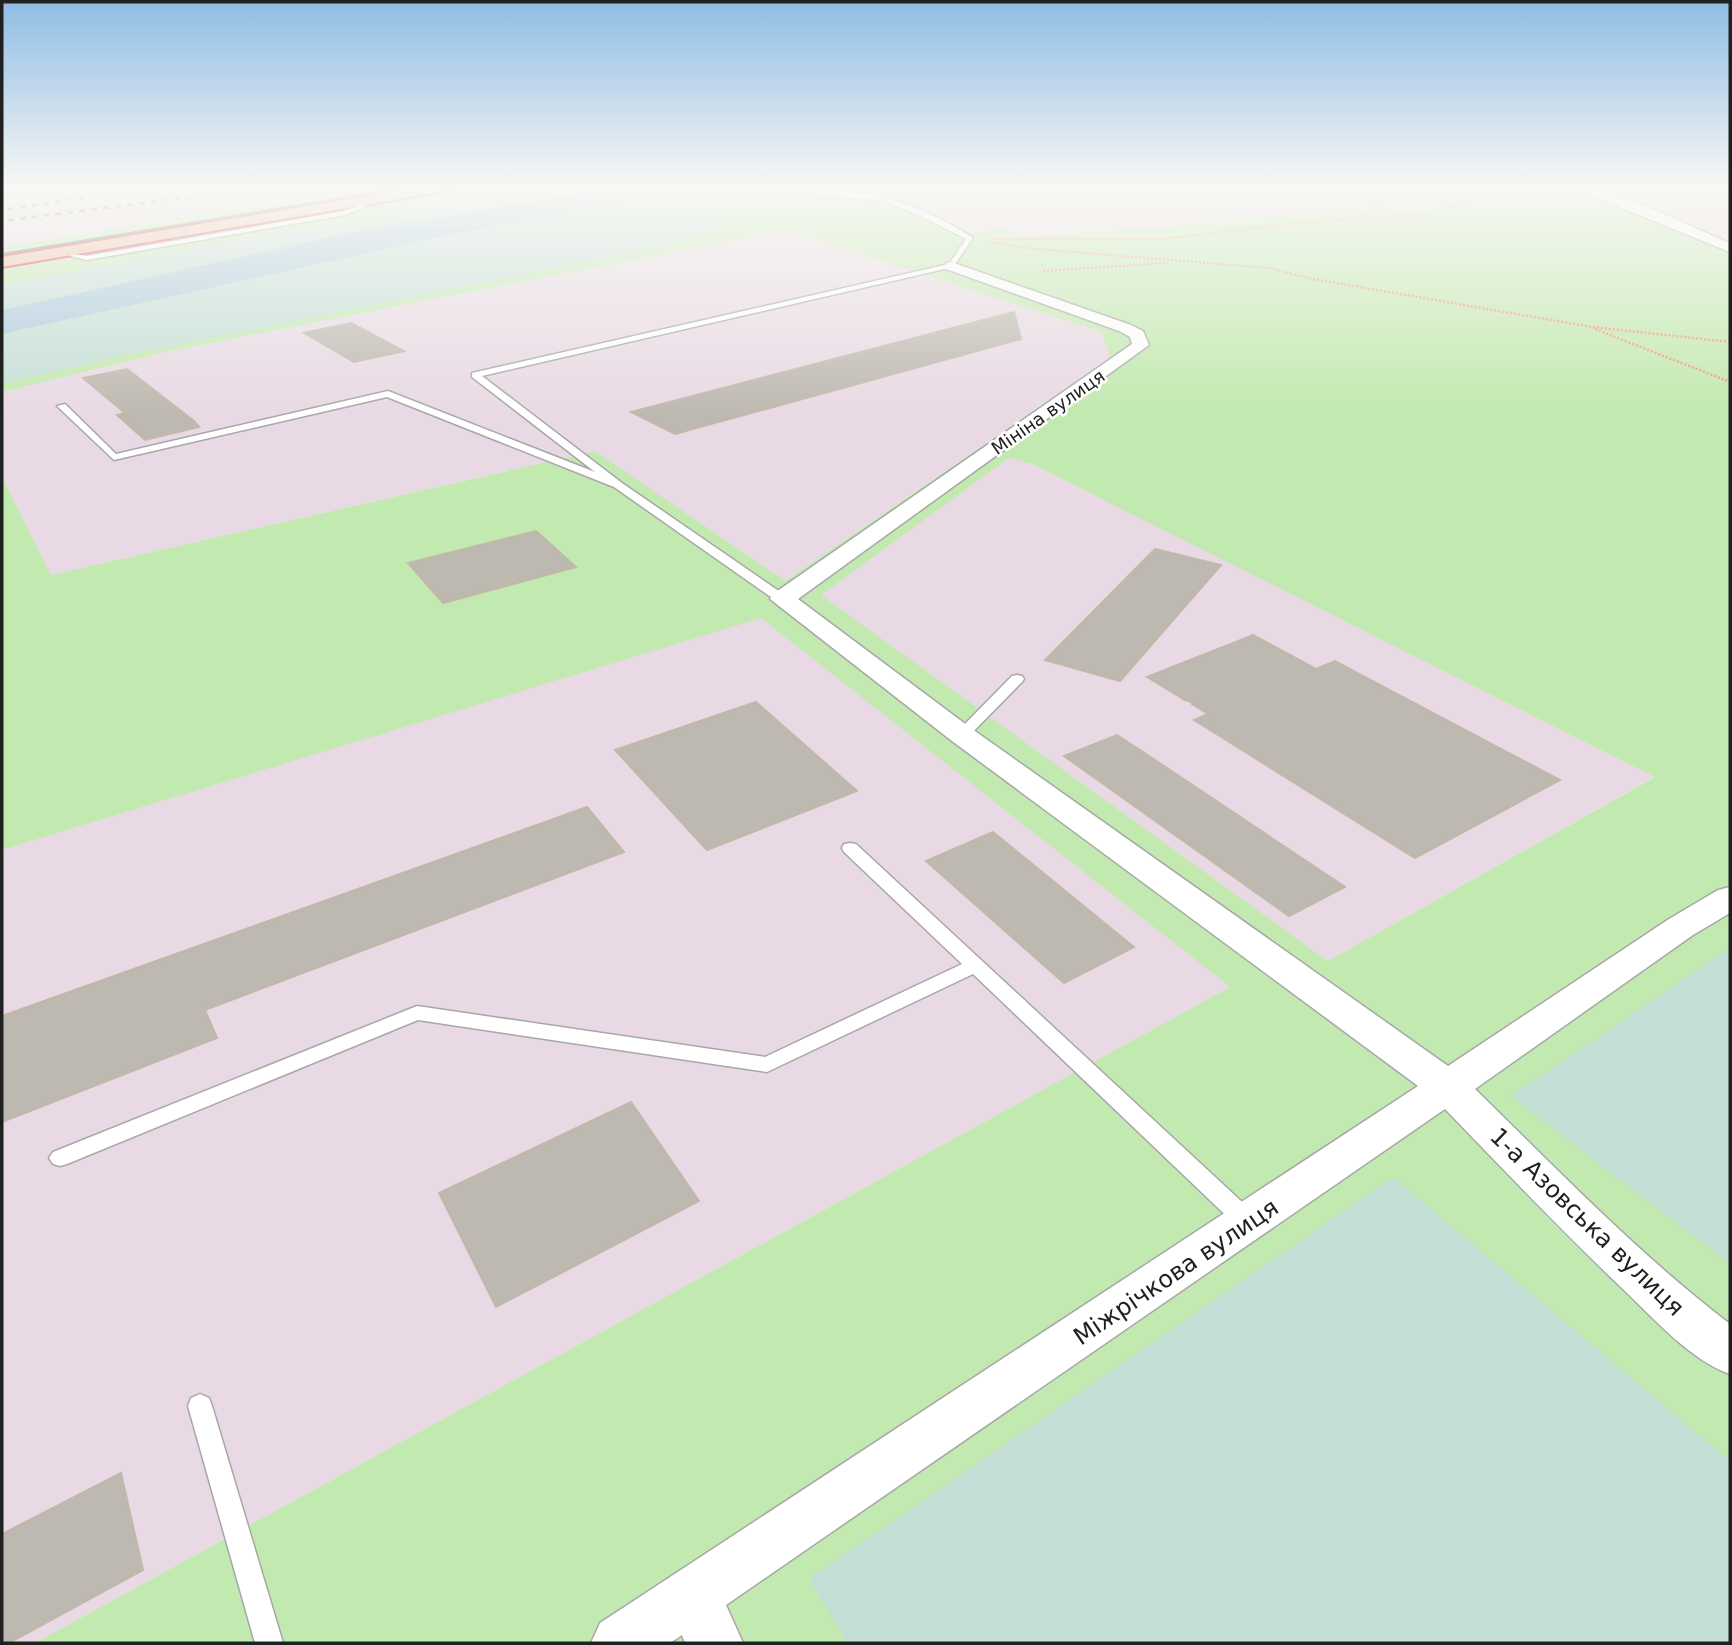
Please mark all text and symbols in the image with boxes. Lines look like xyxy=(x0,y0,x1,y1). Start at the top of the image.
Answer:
street label: Мініна вулиця xyxy=(987,365,1109,459)
street label: 1-а Азовська вулиця xyxy=(1484,1122,1690,1322)
street label: Міжрічкова вулиця xyxy=(1068,1193,1284,1351)

